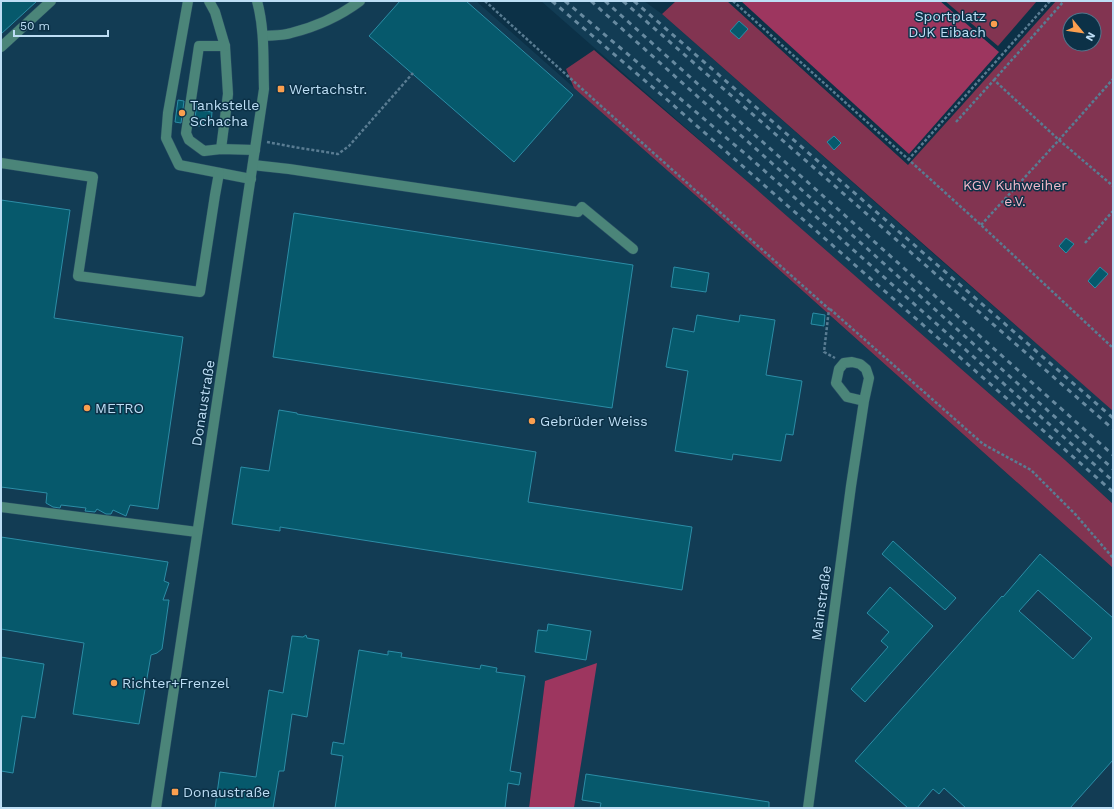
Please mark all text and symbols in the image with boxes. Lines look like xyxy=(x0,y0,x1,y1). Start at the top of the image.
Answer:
place label: Sportplatz DJK Eibach xyxy=(908,8,986,40)
scale bar xyxy=(14,12,108,38)
north arrow xyxy=(1062,12,1102,52)
text: 50 m xyxy=(20,19,50,33)
marker: Sportplatz DJK Eibach xyxy=(989,19,999,29)
text: N xyxy=(1083,30,1098,43)
place label: Wertachstr. xyxy=(289,81,367,97)
marker: Wertachstr. xyxy=(276,84,286,94)
place label: Tankstelle Schacha xyxy=(190,97,259,129)
marker: Tankstelle Schacha xyxy=(177,108,187,118)
park label: KGV Kuhweiher e.V. xyxy=(963,177,1067,209)
street label: Donaustraße xyxy=(188,359,218,447)
place label: METRO xyxy=(95,400,144,416)
marker: METRO xyxy=(82,403,92,413)
place label: Gebrüder Weiss xyxy=(540,413,648,429)
marker: Gebrüder Weiss xyxy=(527,416,537,426)
street label: Mainstraße xyxy=(808,564,834,642)
place label: Richter+Frenzel xyxy=(122,675,230,691)
marker: Richter+Frenzel xyxy=(109,678,119,688)
place label: Donaustraße xyxy=(183,784,270,800)
marker: Donaustraße xyxy=(170,787,180,797)

